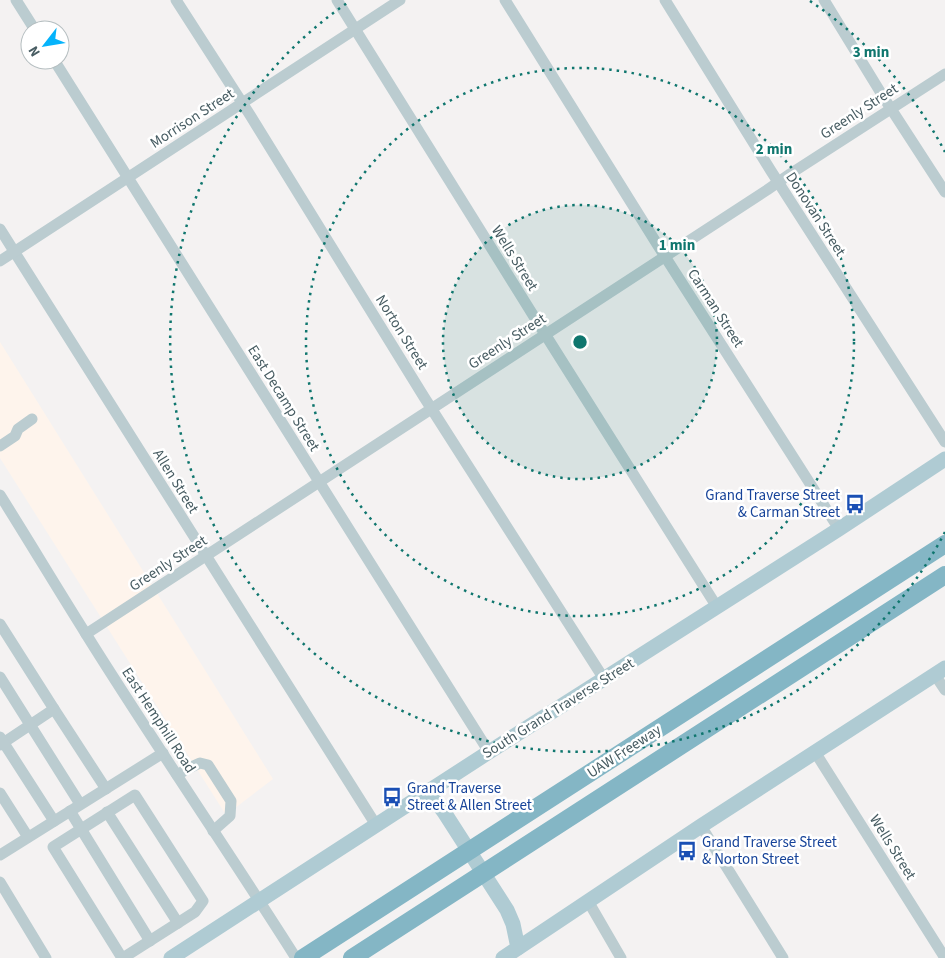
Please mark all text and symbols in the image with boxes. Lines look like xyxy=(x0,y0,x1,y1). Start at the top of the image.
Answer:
north arrow xyxy=(20,20,70,70)
text: N xyxy=(24,42,46,60)
text: 3 min xyxy=(853,42,889,63)
street label: Greenly Street xyxy=(816,78,902,144)
street label: Morrison Street xyxy=(146,83,238,153)
text: 2 min xyxy=(756,139,792,160)
street label: Donovan Street xyxy=(780,168,851,261)
street label: Wells Street xyxy=(486,221,543,295)
text: 1 min xyxy=(659,235,695,256)
street label: Carman Street xyxy=(682,265,749,352)
street label: Norton Street xyxy=(370,291,433,374)
street label: Greenly Street xyxy=(464,308,550,374)
centre of rings xyxy=(571,333,589,351)
street label: East Decamp Street xyxy=(242,341,325,455)
street label: Allen Street xyxy=(148,445,204,517)
place label: Grand Traverse Street & Carman Street xyxy=(705,485,840,523)
bus stop icon: Grand Traverse Street & Carman Street xyxy=(844,493,866,515)
street label: Greenly Street xyxy=(125,530,211,596)
street label: South Grand Traverse Street xyxy=(478,653,638,764)
street label: East Hemphill Road xyxy=(116,663,201,777)
street label: UAW Freeway xyxy=(583,720,666,783)
place label: Grand Traverse Street & Allen Street xyxy=(407,778,532,816)
bus stop icon: Grand Traverse Street & Allen Street xyxy=(381,786,403,808)
street label: Wells Street xyxy=(864,810,921,884)
place label: Grand Traverse Street & Norton Street xyxy=(702,832,837,870)
bus stop icon: Grand Traverse Street & Norton Street xyxy=(676,840,698,862)

